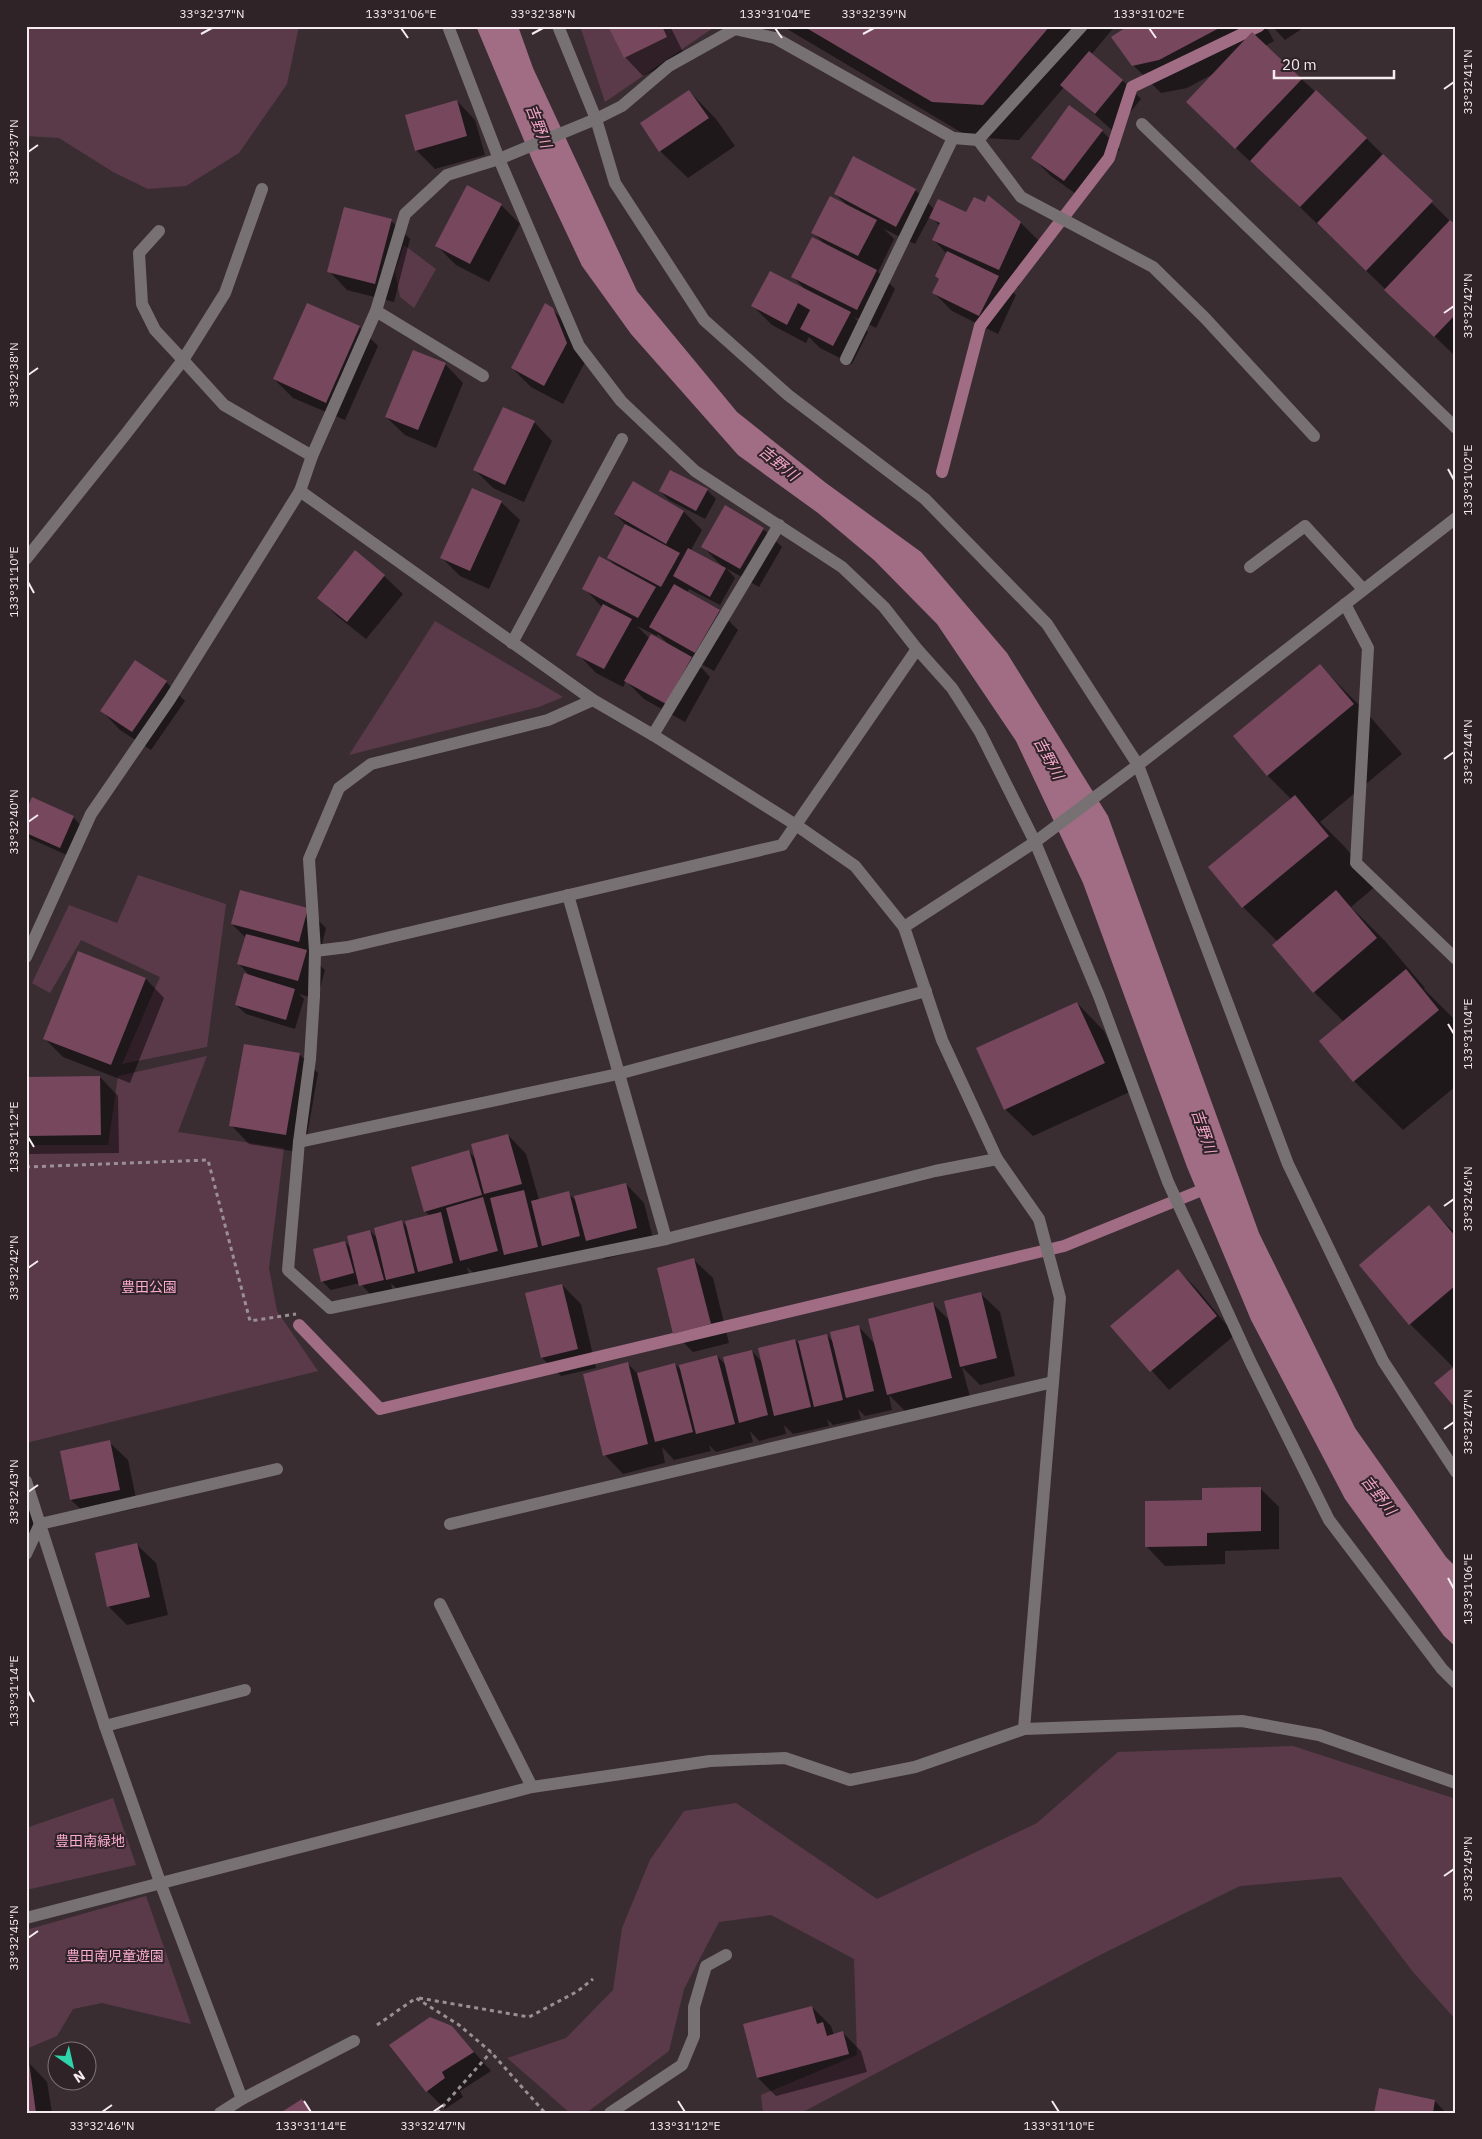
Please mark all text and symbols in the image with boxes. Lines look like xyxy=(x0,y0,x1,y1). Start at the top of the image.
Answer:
text: 33°32'37"N xyxy=(179,6,245,21)
text: 133°31'06"E xyxy=(366,6,436,21)
text: 33°32'38"N xyxy=(510,6,576,21)
text: 133°31'04"E xyxy=(740,6,810,21)
text: 33°32'39"N xyxy=(841,6,907,21)
text: 133°31'02"E xyxy=(1114,6,1184,21)
scale bar xyxy=(1274,48,1394,80)
text: 33°32'41"N xyxy=(1460,49,1475,115)
text: 20 m xyxy=(1282,55,1317,74)
water label: 吉野川 xyxy=(522,102,557,152)
text: 33°32'37"N xyxy=(6,119,21,185)
text: 33°32'42"N xyxy=(1460,273,1475,339)
text: 33°32'38"N xyxy=(6,342,21,408)
water label: 吉野川 xyxy=(756,441,804,486)
text: 133°31'02"E xyxy=(1460,445,1475,515)
text: 133°31'10"E xyxy=(6,547,21,617)
text: 33°32'44"N xyxy=(1460,719,1475,785)
water label: 吉野川 xyxy=(1030,734,1069,784)
text: 33°32'40"N xyxy=(6,789,21,855)
text: 133°31'04"E xyxy=(1460,999,1475,1069)
text: 133°31'12"E xyxy=(6,1102,21,1172)
water label: 吉野川 xyxy=(1188,1107,1221,1157)
text: 33°32'46"N xyxy=(1460,1166,1475,1232)
text: 33°32'42"N xyxy=(6,1235,21,1301)
park label: 豊田公園 xyxy=(121,1278,177,1296)
text: 33°32'47"N xyxy=(1460,1389,1475,1455)
text: 33°32'43"N xyxy=(6,1459,21,1525)
water label: 吉野川 xyxy=(1358,1471,1402,1520)
text: 133°31'06"E xyxy=(1460,1554,1475,1624)
text: 133°31'14"E xyxy=(6,1656,21,1726)
park label: 豊田南緑地 xyxy=(55,1832,125,1850)
text: 33°32'49"N xyxy=(1460,1836,1475,1902)
text: 33°32'45"N xyxy=(6,1905,21,1971)
park label: 豊田南児童遊園 xyxy=(66,1947,164,1965)
north arrow xyxy=(48,2042,98,2092)
text: N xyxy=(70,2066,89,2087)
text: 33°32'46"N xyxy=(69,2118,135,2133)
text: 133°31'14"E xyxy=(276,2118,346,2133)
text: 33°32'47"N xyxy=(400,2118,466,2133)
text: 133°31'12"E xyxy=(650,2118,720,2133)
text: 133°31'10"E xyxy=(1024,2118,1094,2133)

